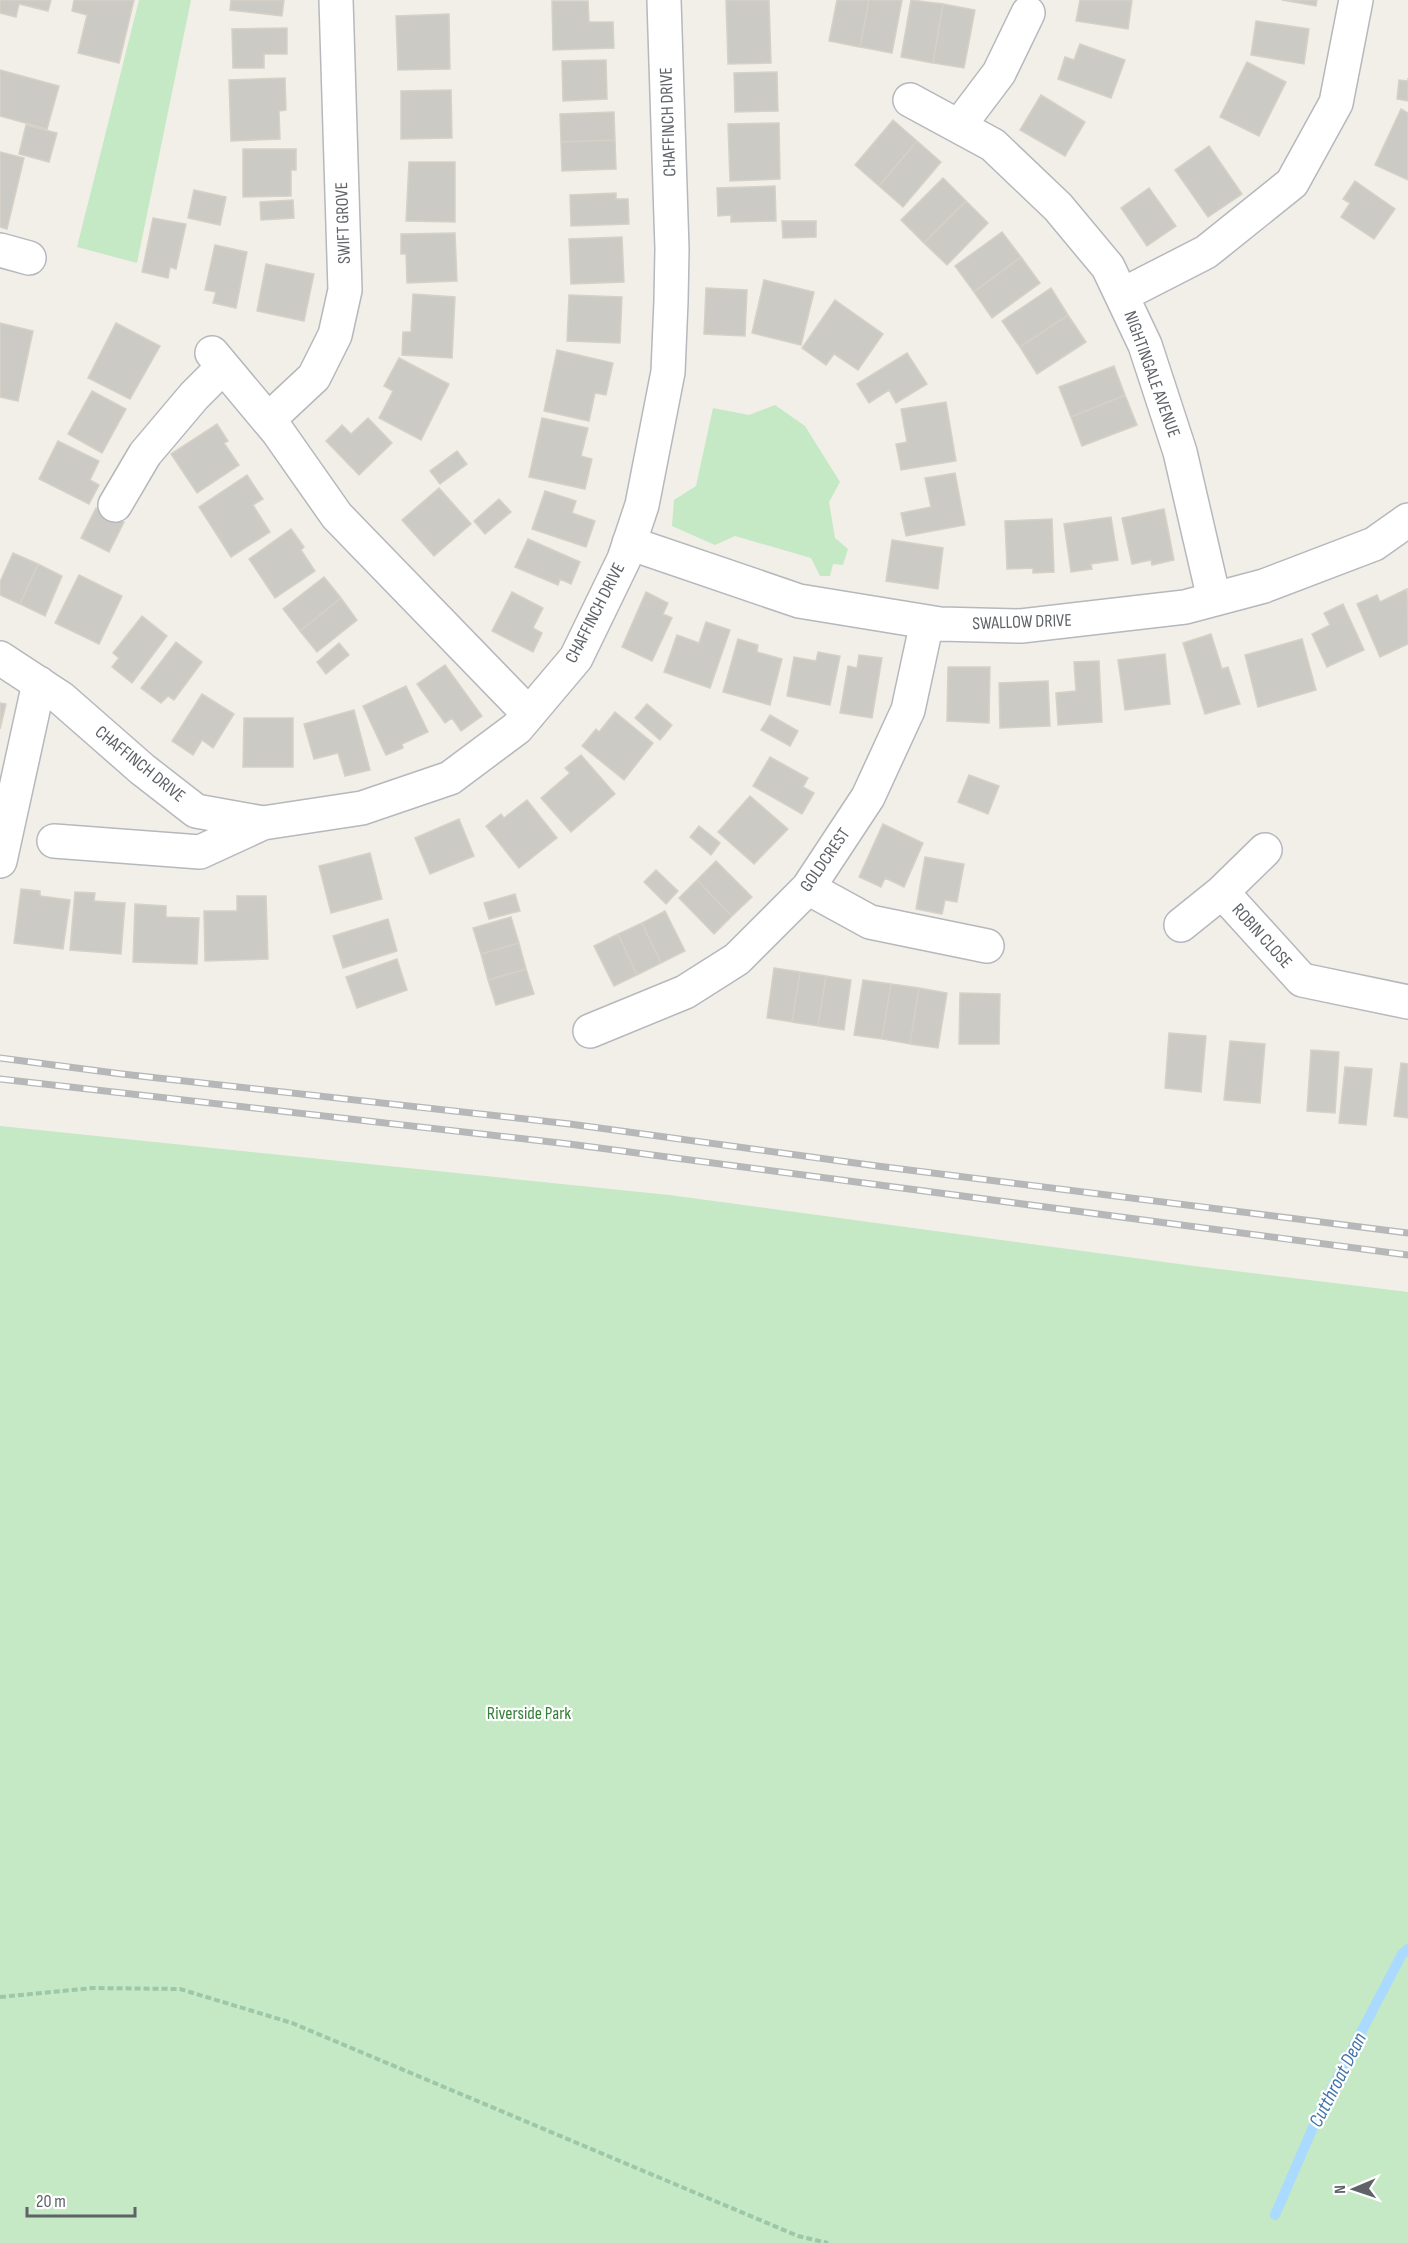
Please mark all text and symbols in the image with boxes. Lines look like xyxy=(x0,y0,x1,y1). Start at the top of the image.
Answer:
street label: CHAFFINCH DRIVE xyxy=(656,67,680,177)
street label: SWIFT GROVE xyxy=(331,182,355,264)
street label: NIGHTINGALE AVENUE xyxy=(1119,308,1185,440)
street label: CHAFFINCH DRIVE xyxy=(561,559,629,667)
street label: SWALLOW DRIVE xyxy=(972,610,1072,634)
street label: CHAFFINCH DRIVE xyxy=(91,721,189,807)
street label: GOLDCREST xyxy=(796,824,854,896)
street label: ROBIN CLOSE xyxy=(1228,899,1296,973)
park label: Riverside Park xyxy=(487,1703,571,1724)
water label: Cutthroat Dean xyxy=(1304,2029,1372,2131)
north arrow xyxy=(1324,2159,1384,2219)
scale bar xyxy=(27,2180,135,2218)
text: N xyxy=(1331,2185,1350,2194)
text: 20 m xyxy=(36,2191,66,2212)

